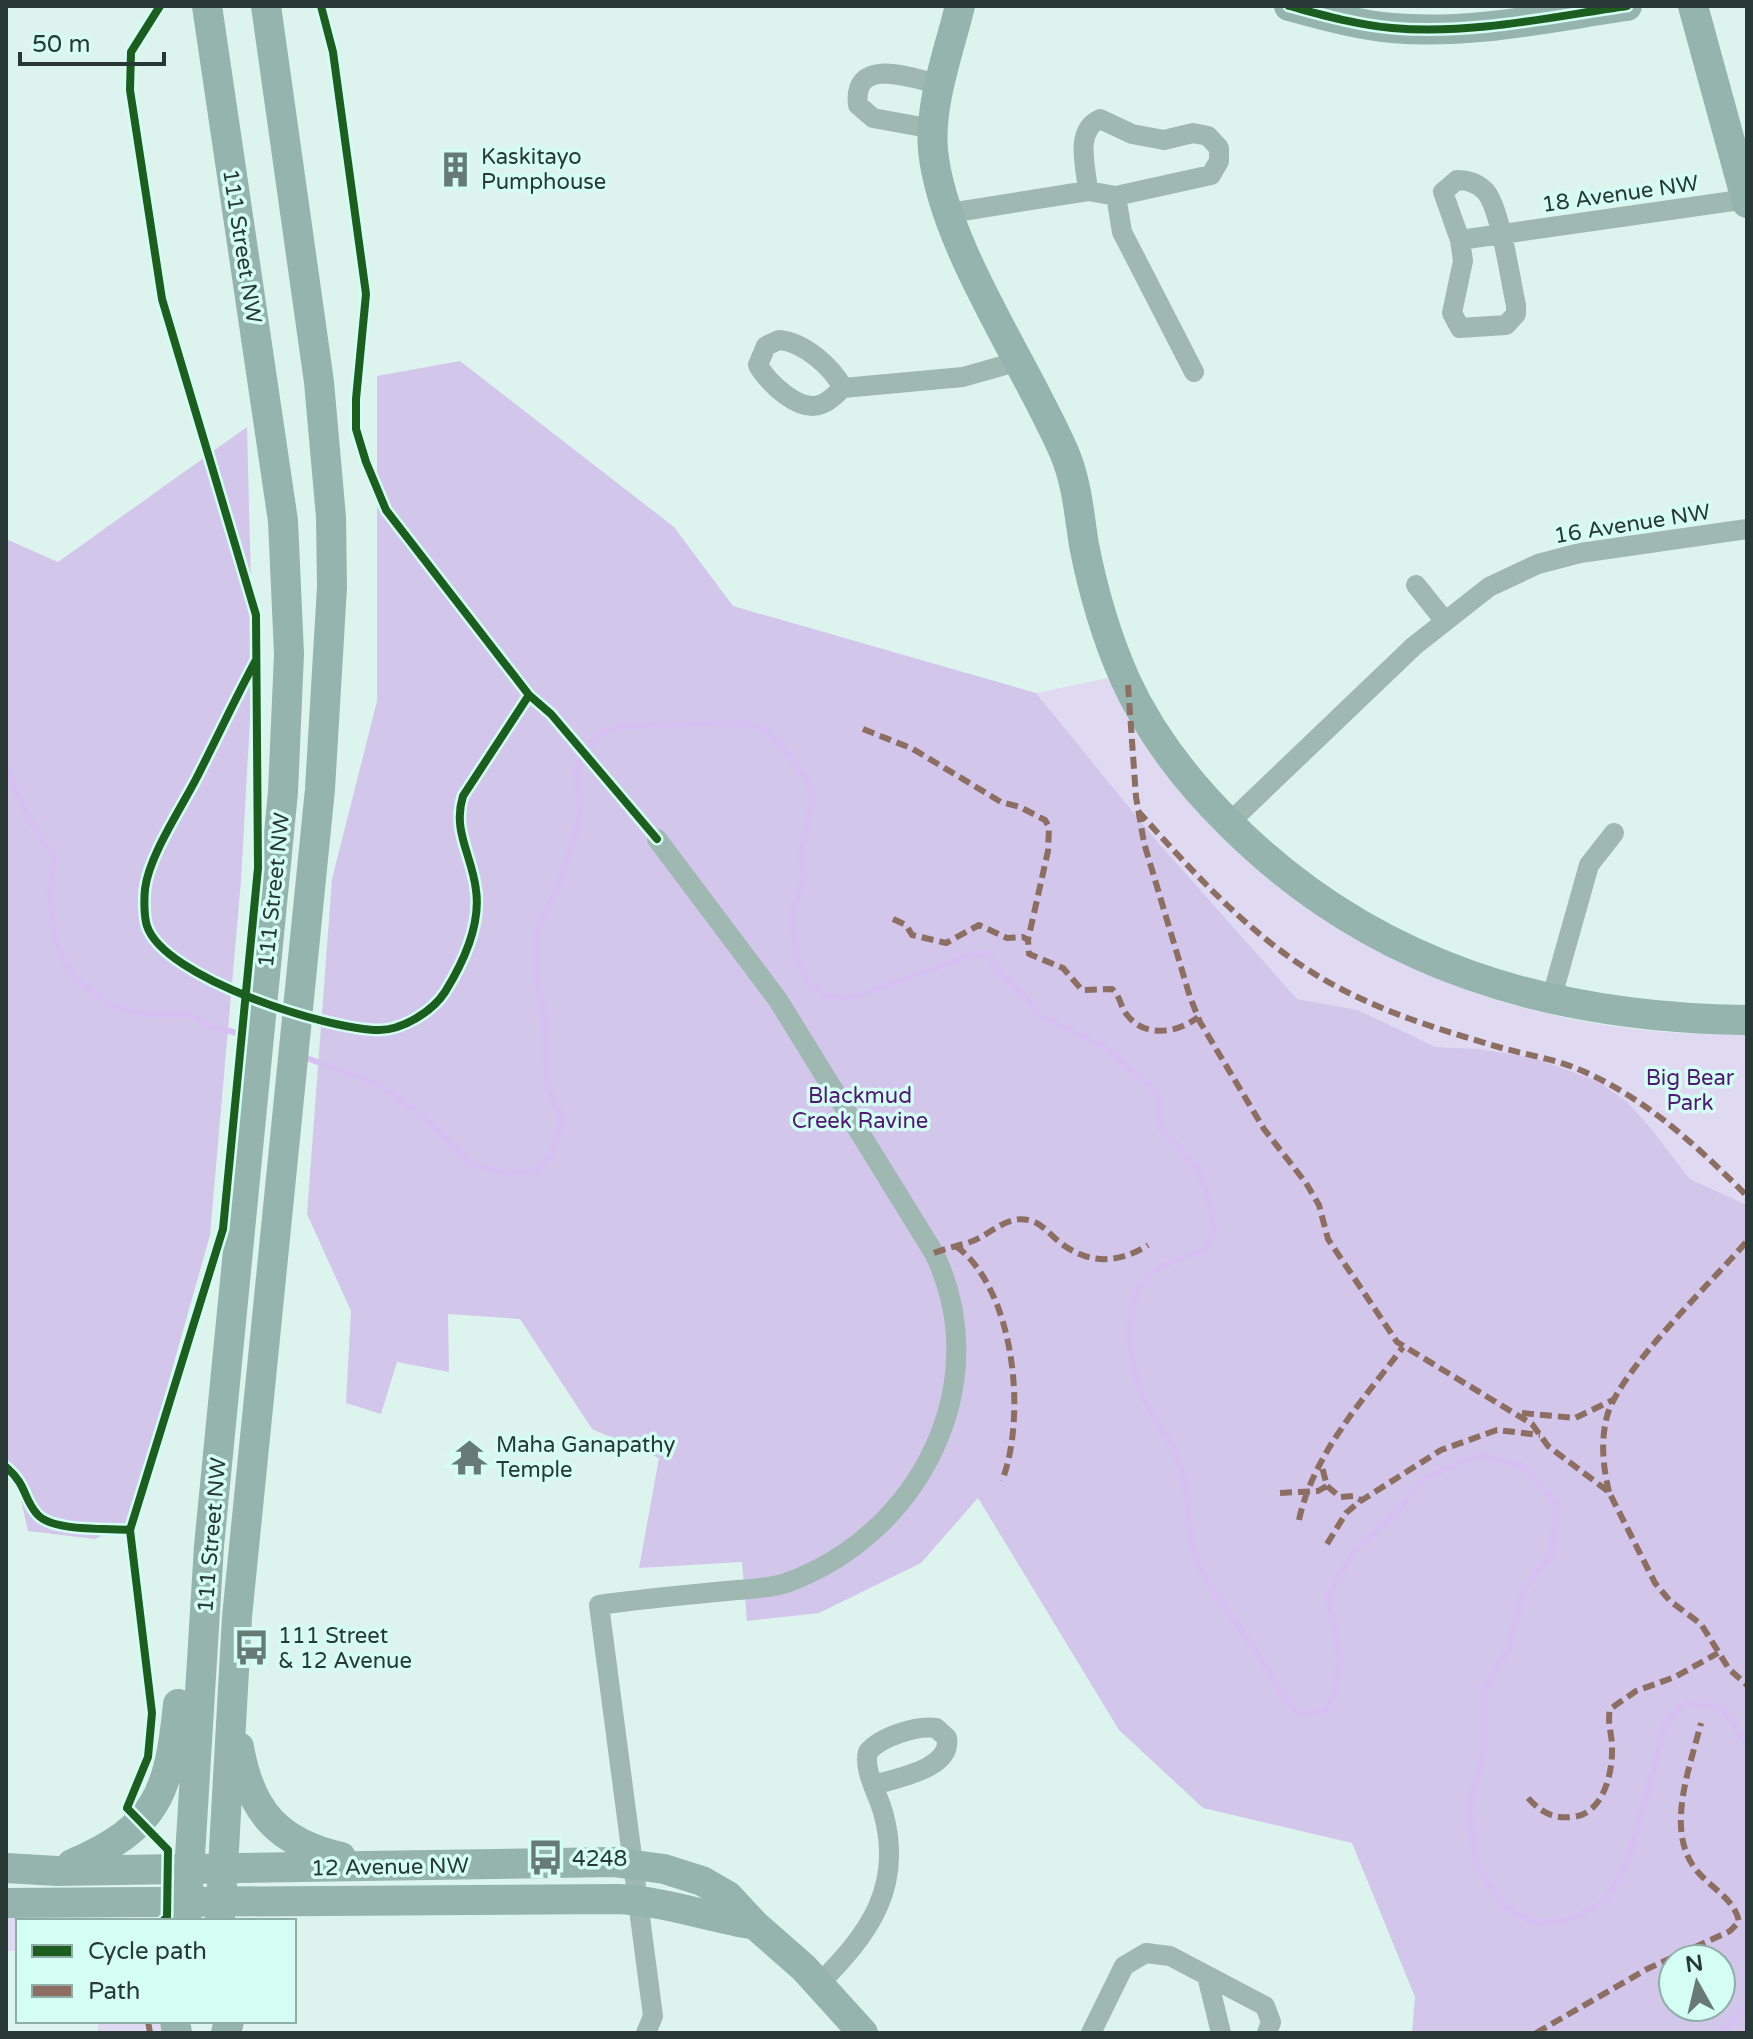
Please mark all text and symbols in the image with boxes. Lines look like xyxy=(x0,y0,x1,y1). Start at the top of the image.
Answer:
scale bar xyxy=(20,16,164,66)
text: 50 m xyxy=(32,30,90,59)
place label: Kaskitayo Pumphouse xyxy=(481,144,606,195)
building icon: Kaskitayo Pumphouse xyxy=(436,150,474,188)
street label: 111 Street NW xyxy=(217,167,267,325)
street label: 18 Avenue NW xyxy=(1540,170,1700,218)
street label: 16 Avenue NW xyxy=(1552,499,1712,549)
street label: 111 Street NW xyxy=(253,811,295,969)
park label: Big Bear Park xyxy=(1646,1065,1735,1116)
park label: Blackmud Creek Ravine xyxy=(792,1083,928,1134)
place label: Maha Ganapathy Temple xyxy=(496,1432,675,1483)
temple icon: Maha Ganapathy Temple xyxy=(451,1438,489,1476)
street label: 111 Street NW xyxy=(192,1456,232,1614)
place label: 111 Street & 12 Avenue xyxy=(278,1623,412,1674)
bus stop icon: 111 Street & 12 Avenue xyxy=(233,1629,271,1667)
bus stop icon: 4248 xyxy=(527,1839,565,1877)
place label: 4248 xyxy=(572,1846,627,1872)
street label: 12 Avenue NW xyxy=(311,1853,469,1881)
legend xyxy=(16,1919,296,2023)
text: Cycle path xyxy=(88,1937,207,1966)
north arrow xyxy=(1657,1943,1737,2023)
text: N xyxy=(1684,1950,1705,1978)
text: Path xyxy=(88,1977,141,2006)

